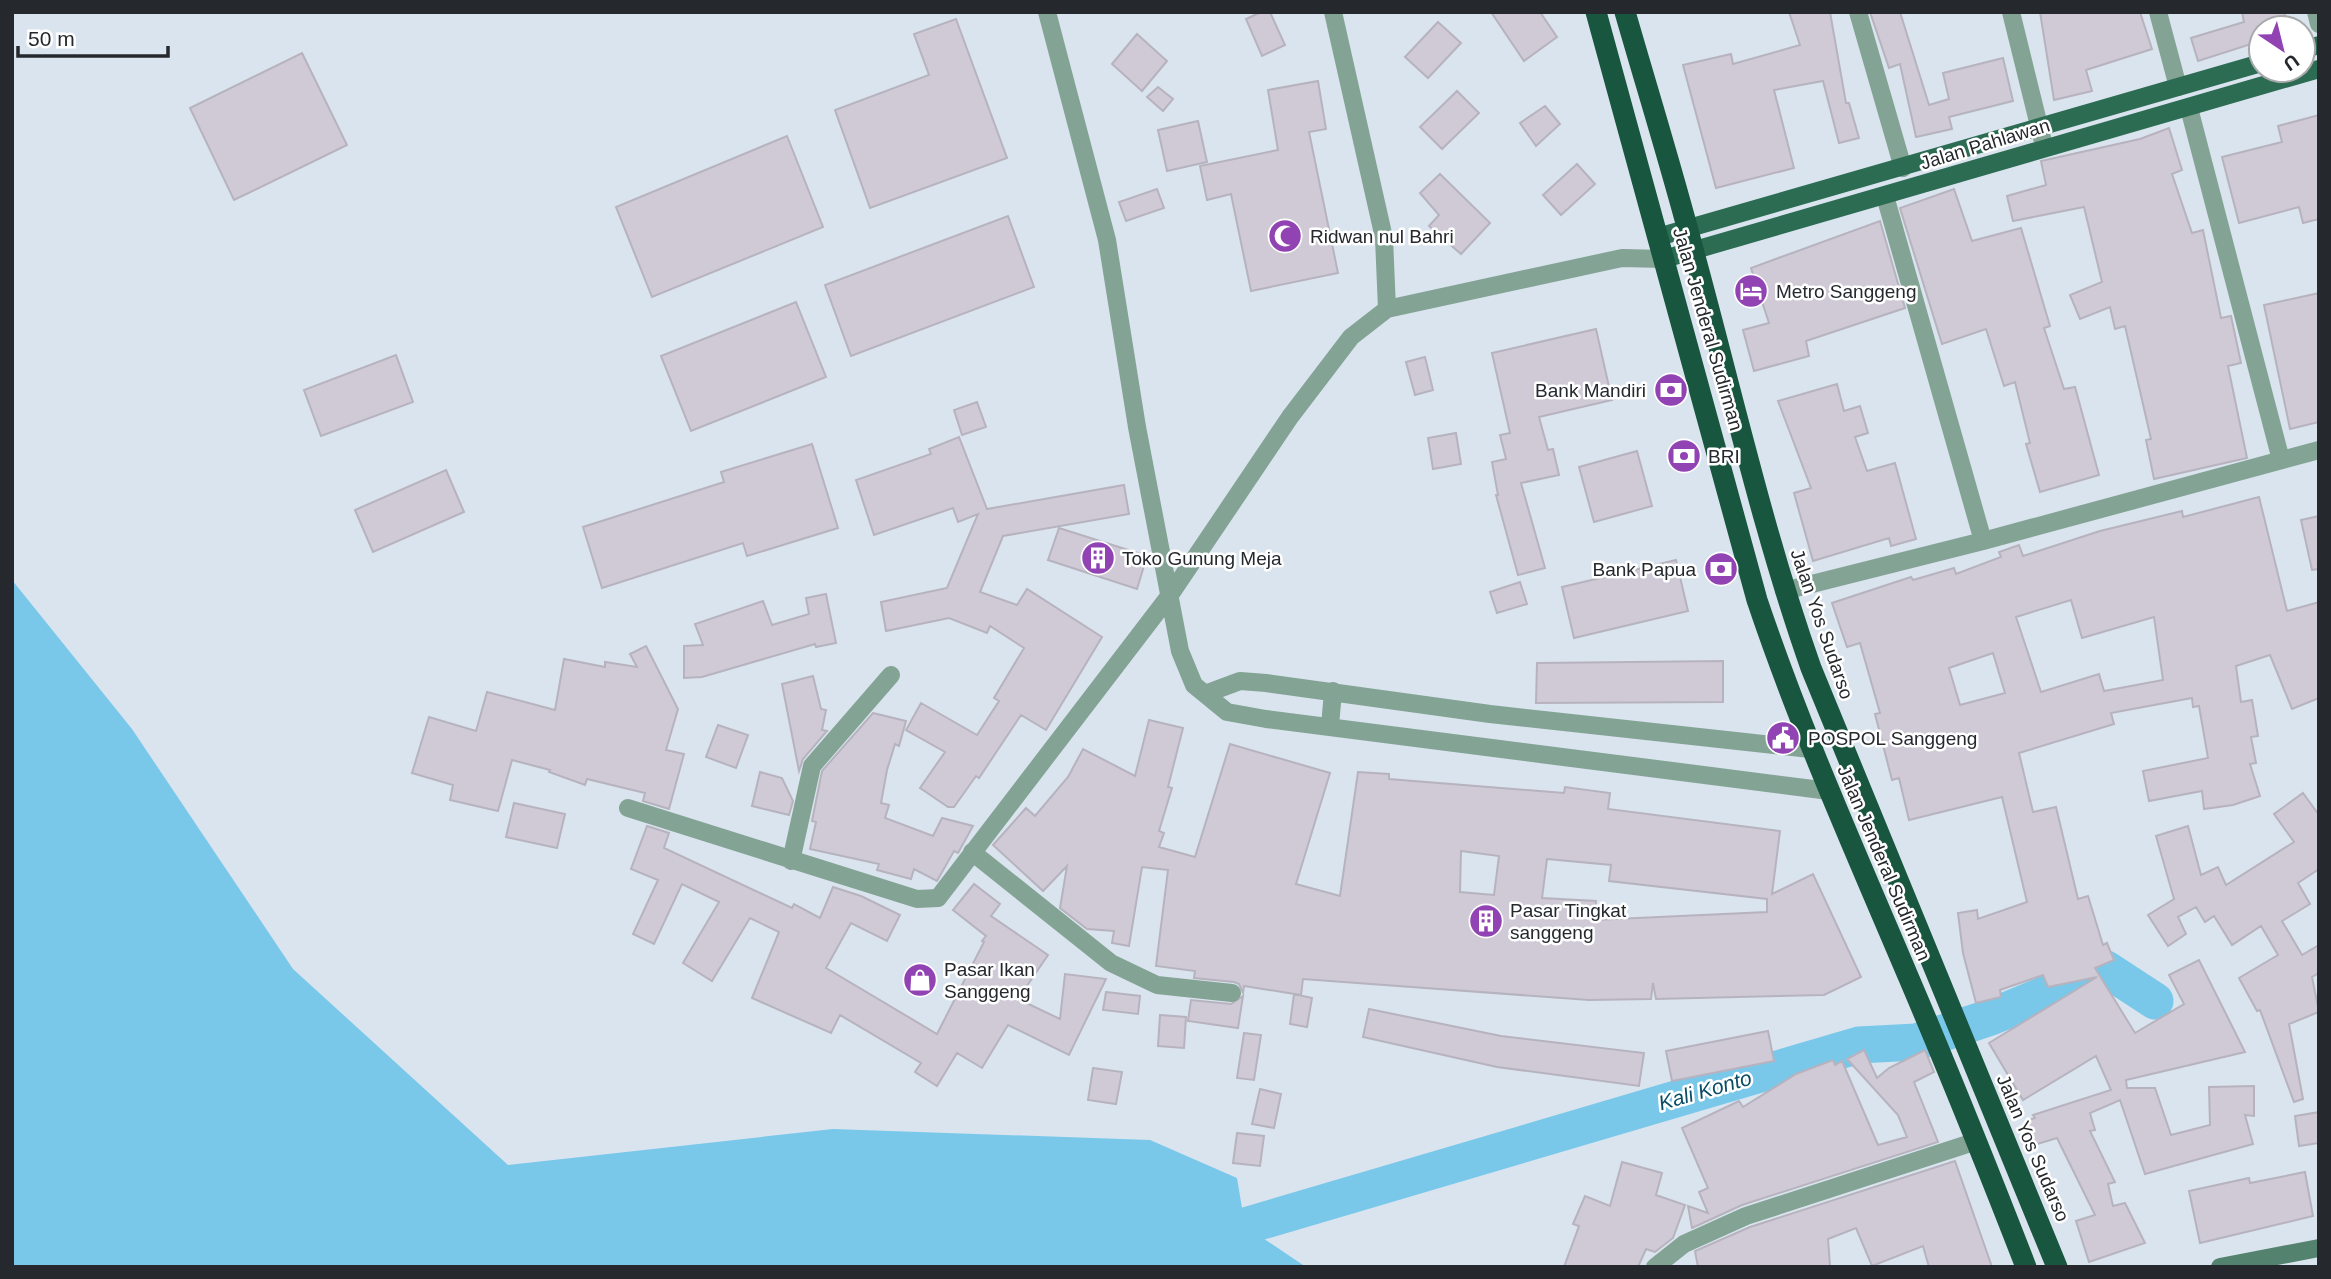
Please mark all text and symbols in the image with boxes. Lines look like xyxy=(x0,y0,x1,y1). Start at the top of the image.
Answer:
scale bar xyxy=(18,14,168,58)
north arrow xyxy=(2247,14,2317,84)
text: 50 m xyxy=(28,27,75,50)
text: U xyxy=(2280,50,2303,75)
street label: Jalan Pahlawan xyxy=(1918,114,2052,174)
mosque icon: Ridwan nul Bahri xyxy=(1266,217,1304,255)
street label: Jalan Jenderal Sudirman xyxy=(1669,225,1747,433)
place label: Ridwan nul Bahri xyxy=(1310,226,1454,247)
hotel icon: Metro Sanggeng xyxy=(1732,272,1770,310)
place label: Metro Sanggeng xyxy=(1776,281,1917,302)
bank icon: Bank Mandiri xyxy=(1652,371,1690,409)
place label: Bank Mandiri xyxy=(1535,380,1646,401)
bank icon: BRI xyxy=(1665,437,1703,475)
place label: BRI xyxy=(1708,446,1740,467)
building icon: Toko Gunung Meja xyxy=(1079,539,1117,577)
street label: Jalan Yos Sudarso xyxy=(1786,546,1858,702)
place label: Toko Gunung Meja xyxy=(1122,548,1282,569)
bank icon: Bank Papua xyxy=(1702,550,1740,588)
place label: Bank Papua xyxy=(1592,559,1696,580)
public building icon: POSPOL Sanggeng xyxy=(1764,719,1802,757)
place label: POSPOL Sanggeng xyxy=(1808,728,1977,749)
street label: Jalan Jenderal Sudirman xyxy=(1833,762,1935,964)
place label: Pasar Tingkat sanggeng xyxy=(1510,900,1627,943)
building icon: Pasar Tingkat sanggeng xyxy=(1467,902,1505,940)
place label: Pasar Ikan Sanggeng xyxy=(944,959,1035,1002)
shop icon: Pasar Ikan Sanggeng xyxy=(901,961,939,999)
water label: Kali Konto xyxy=(1656,1066,1754,1114)
street label: Jalan Yos Sudarso xyxy=(1993,1071,2073,1225)

